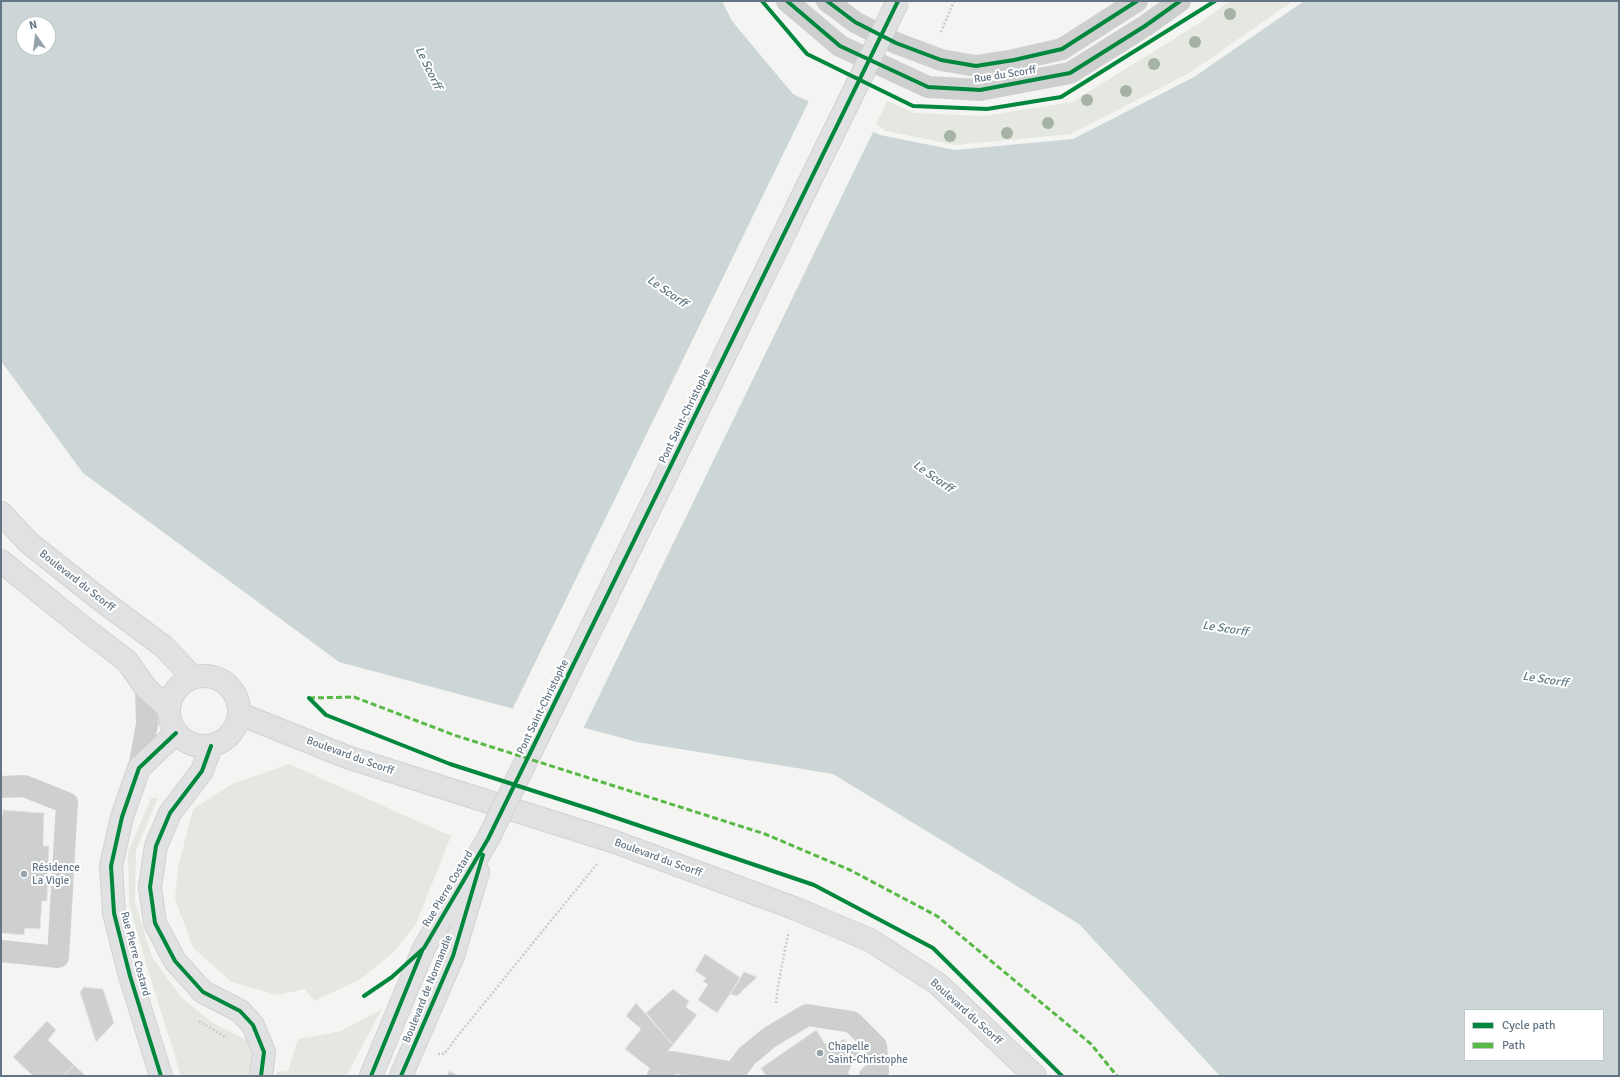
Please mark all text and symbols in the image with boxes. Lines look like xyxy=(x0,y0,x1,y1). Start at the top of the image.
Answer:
north arrow xyxy=(16,16,56,56)
text: N xyxy=(28,18,39,32)
water label: Le Scorff xyxy=(412,44,444,92)
street label: Rue du Scorff xyxy=(973,64,1037,86)
water label: Le Scorff xyxy=(644,273,690,311)
street label: Pont Saint-Christophe xyxy=(656,366,714,466)
water label: Le Scorff xyxy=(910,458,956,496)
street label: Boulevard du Scorff xyxy=(37,547,117,615)
water label: Le Scorff xyxy=(1201,618,1249,640)
street label: Pont Saint-Christophe xyxy=(514,657,572,757)
water label: Le Scorff xyxy=(1521,669,1569,691)
street label: Boulevard du Scorff xyxy=(304,734,396,778)
street label: Boulevard du Scorff xyxy=(612,836,704,880)
street label: Rue Pierre Costard xyxy=(420,848,476,930)
place label: Résidence La Vigie xyxy=(32,861,80,887)
marker: Résidence La Vigie xyxy=(19,869,29,879)
street label: Rue Pierre Costard xyxy=(117,910,153,998)
street label: Boulevard de Normandie xyxy=(400,933,456,1045)
street label: Boulevard du Scorff xyxy=(927,976,1005,1048)
legend xyxy=(1464,1009,1604,1061)
text: Cycle path xyxy=(1502,1018,1555,1033)
text: Path xyxy=(1502,1038,1525,1053)
place label: Chapelle Saint-Christophe xyxy=(828,1040,908,1066)
marker: Chapelle Saint-Christophe xyxy=(815,1048,825,1058)

